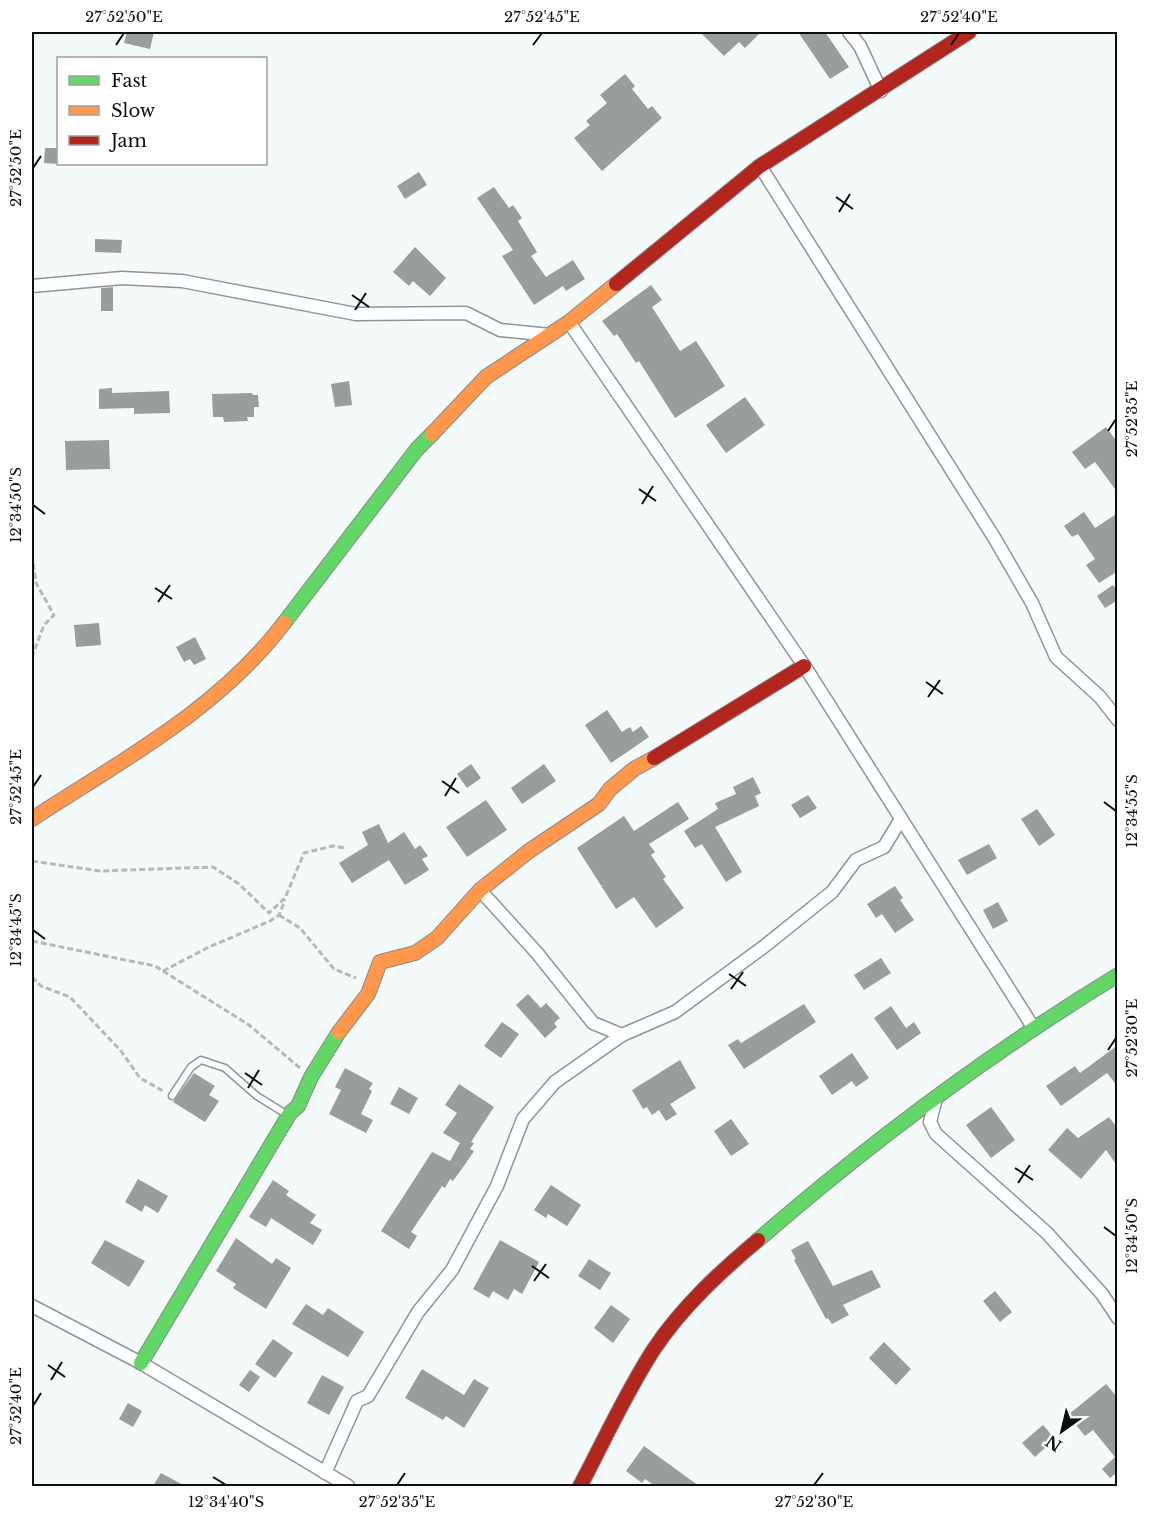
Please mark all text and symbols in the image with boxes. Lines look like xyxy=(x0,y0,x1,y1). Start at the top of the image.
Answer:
text: 27°52'50"E xyxy=(85,7,163,26)
text: 27°52'45"E xyxy=(504,7,580,26)
text: 27°52'40"E xyxy=(920,7,998,26)
legend xyxy=(57,57,267,165)
text: Fast xyxy=(111,70,148,92)
text: Slow xyxy=(111,100,156,122)
text: 27°52'50"E xyxy=(6,129,25,207)
text: Jam xyxy=(109,130,147,152)
text: 27°52'35"E xyxy=(1122,381,1141,457)
text: 12°34'50"S xyxy=(6,467,25,543)
text: 27°52'45"E xyxy=(6,749,25,825)
text: 12°34'55"S xyxy=(1122,774,1141,848)
text: 12°34'45"S xyxy=(6,893,25,967)
text: 27°52'30"E xyxy=(1122,998,1141,1077)
text: 12°34'50"S xyxy=(1122,1198,1141,1274)
text: 27°52'40"E xyxy=(6,1367,25,1445)
north arrow xyxy=(1032,1401,1092,1461)
text: N xyxy=(1042,1431,1065,1456)
text: 12°34'40"S xyxy=(188,1492,264,1511)
text: 27°52'35"E xyxy=(359,1492,435,1511)
text: 27°52'30"E xyxy=(775,1492,854,1511)

